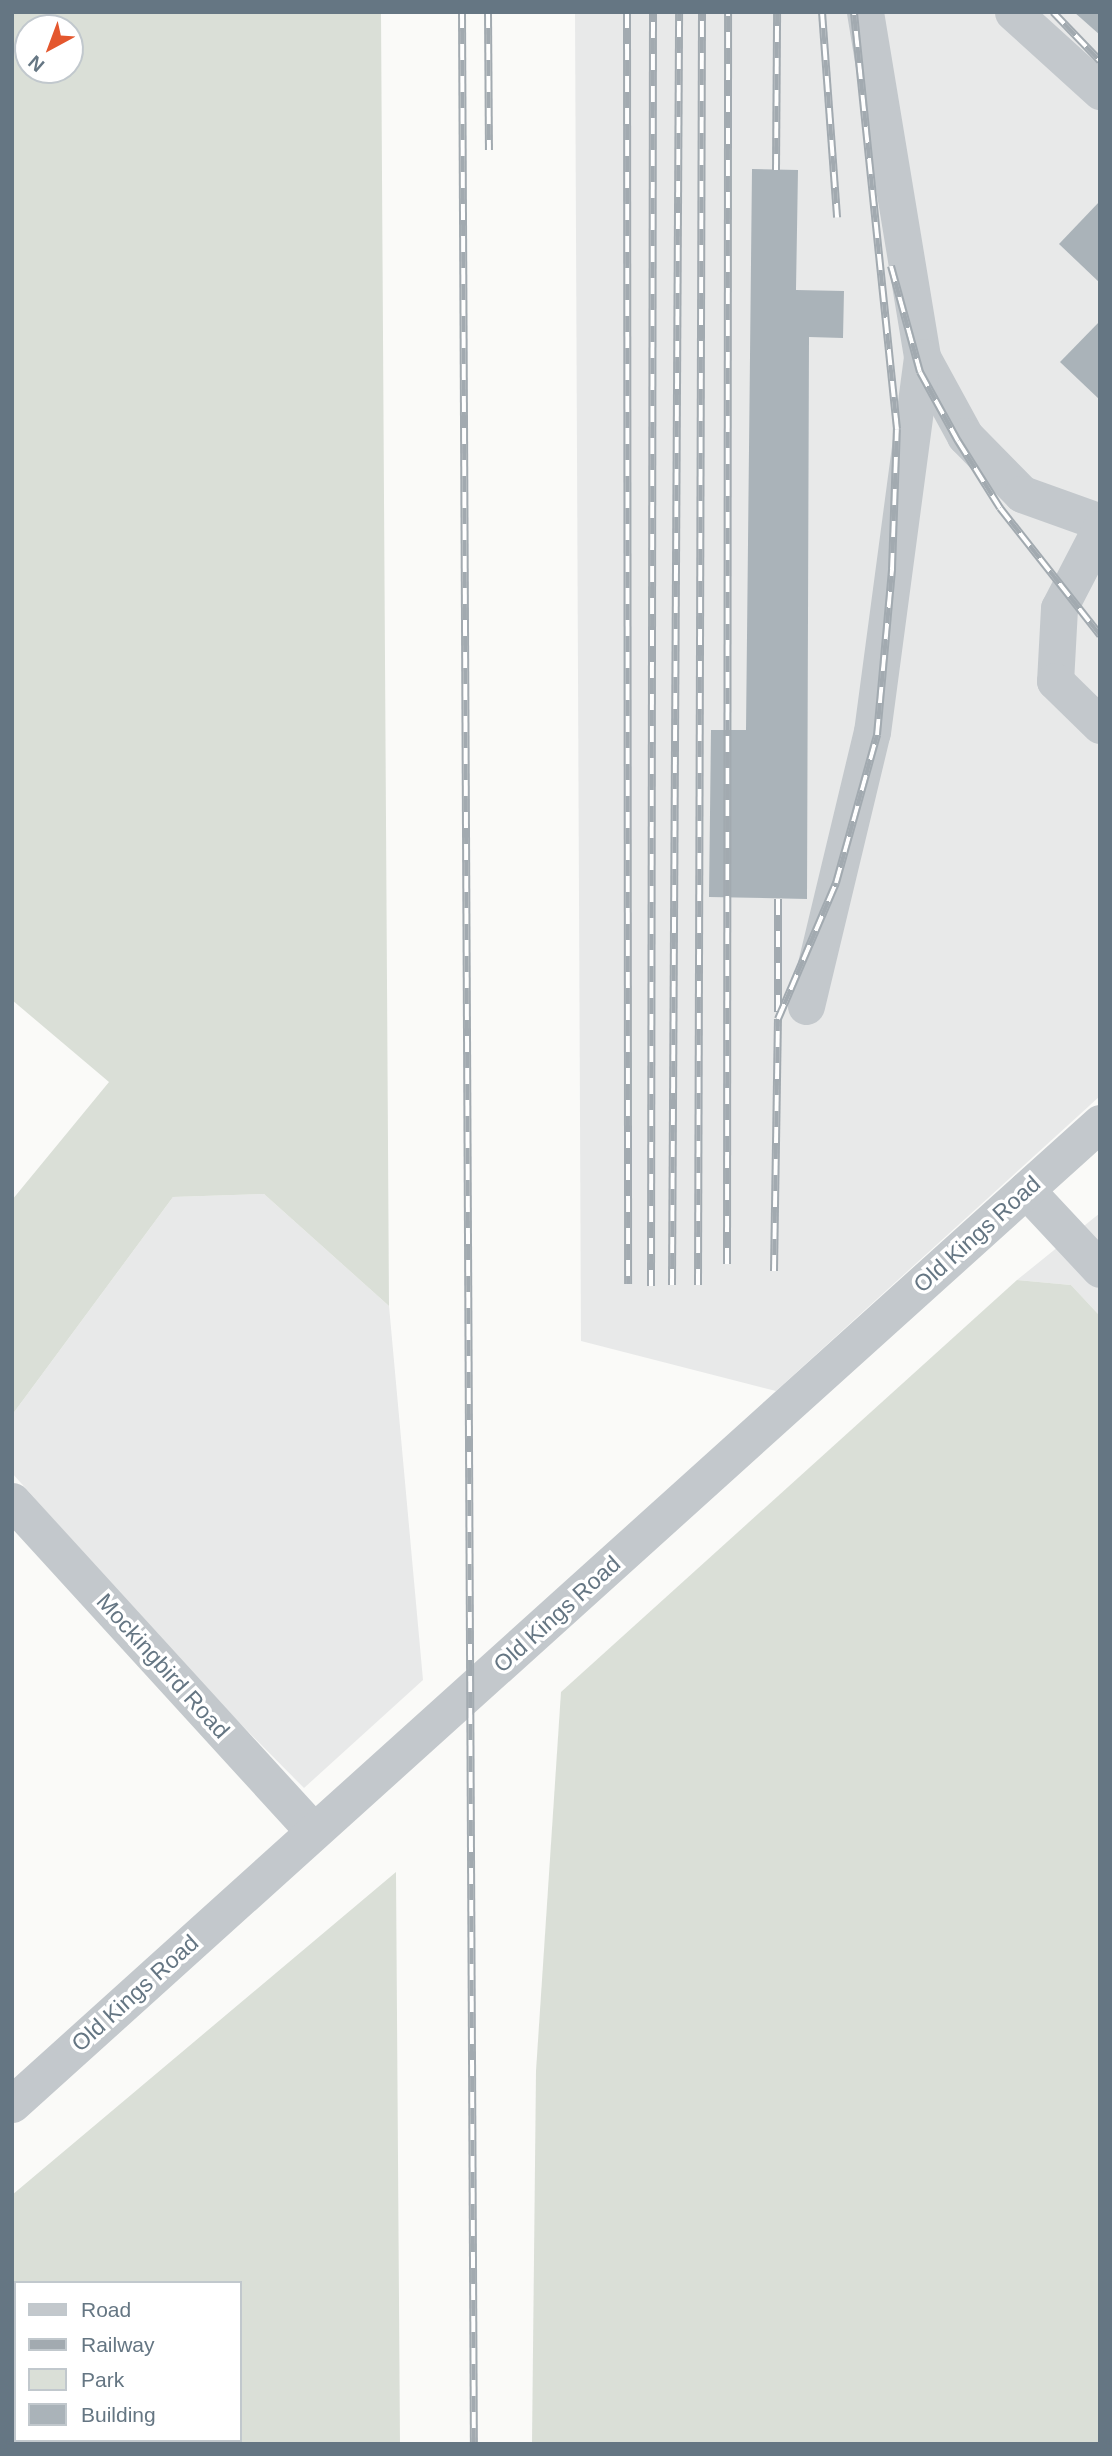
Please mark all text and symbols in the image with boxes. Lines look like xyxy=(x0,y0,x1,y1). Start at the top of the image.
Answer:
north arrow xyxy=(14,14,84,84)
text: N xyxy=(24,51,48,76)
street label: Old Kings Road xyxy=(908,1170,1046,1298)
street label: Old Kings Road xyxy=(488,1550,626,1678)
street label: Mockingbird Road xyxy=(91,1588,235,1744)
street label: Old Kings Road xyxy=(66,1929,204,2057)
legend xyxy=(14,2281,242,2442)
text: Road xyxy=(81,2298,131,2321)
text: Railway xyxy=(81,2333,155,2356)
text: Park xyxy=(81,2368,124,2391)
text: Building xyxy=(81,2403,156,2426)

